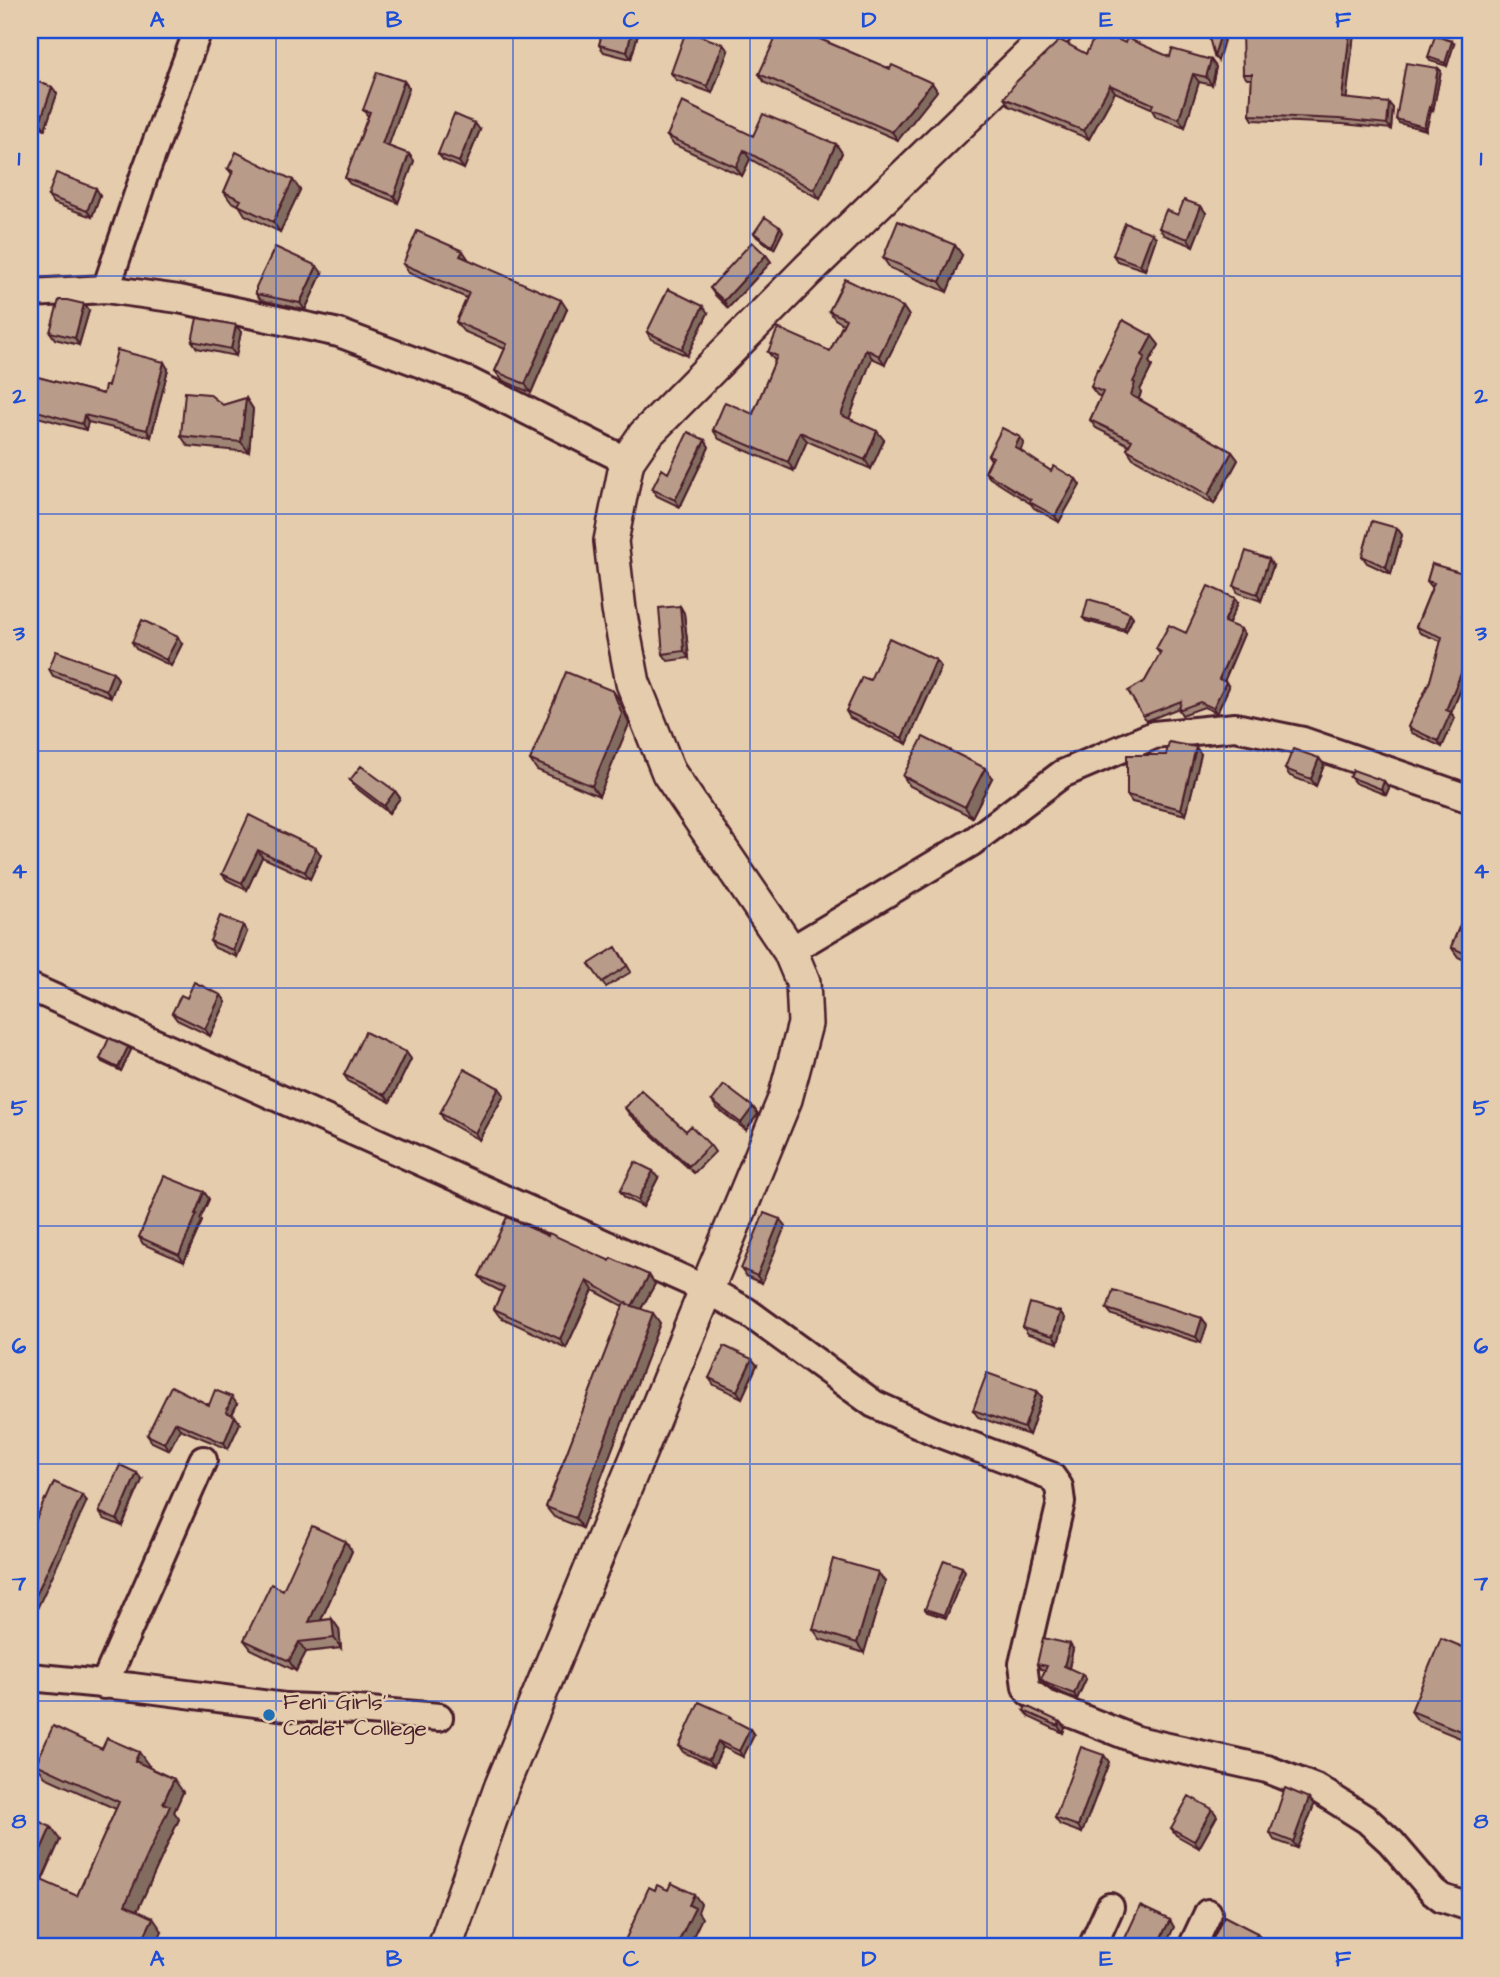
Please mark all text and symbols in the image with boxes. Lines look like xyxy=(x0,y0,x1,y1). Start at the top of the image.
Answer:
text: A xyxy=(150,4,165,36)
text: B xyxy=(386,4,403,36)
text: C xyxy=(623,4,640,36)
text: D xyxy=(862,4,877,36)
text: E xyxy=(1099,4,1113,36)
text: F xyxy=(1335,4,1352,36)
text: 1 xyxy=(18,142,21,174)
text: 1 xyxy=(1480,142,1483,174)
text: 2 xyxy=(11,380,26,412)
text: 2 xyxy=(1473,380,1488,412)
text: 3 xyxy=(12,617,25,649)
text: 3 xyxy=(1474,617,1487,649)
text: 4 xyxy=(11,855,27,887)
text: 4 xyxy=(1473,855,1489,887)
text: 5 xyxy=(11,1092,28,1124)
text: 5 xyxy=(1473,1092,1490,1124)
text: 6 xyxy=(12,1330,27,1362)
text: 6 xyxy=(1474,1330,1489,1362)
text: 7 xyxy=(11,1567,27,1599)
text: 7 xyxy=(1473,1567,1489,1599)
place label: Feni Girls' Cadet College xyxy=(283,1686,427,1745)
marker: Feni Girls' Cadet College xyxy=(261,1707,277,1723)
text: 8 xyxy=(12,1805,27,1837)
text: 8 xyxy=(1474,1805,1489,1837)
text: A xyxy=(150,1943,165,1975)
text: B xyxy=(386,1943,403,1975)
text: C xyxy=(623,1943,640,1975)
text: D xyxy=(862,1943,877,1975)
text: E xyxy=(1099,1943,1113,1975)
text: F xyxy=(1335,1943,1352,1975)

